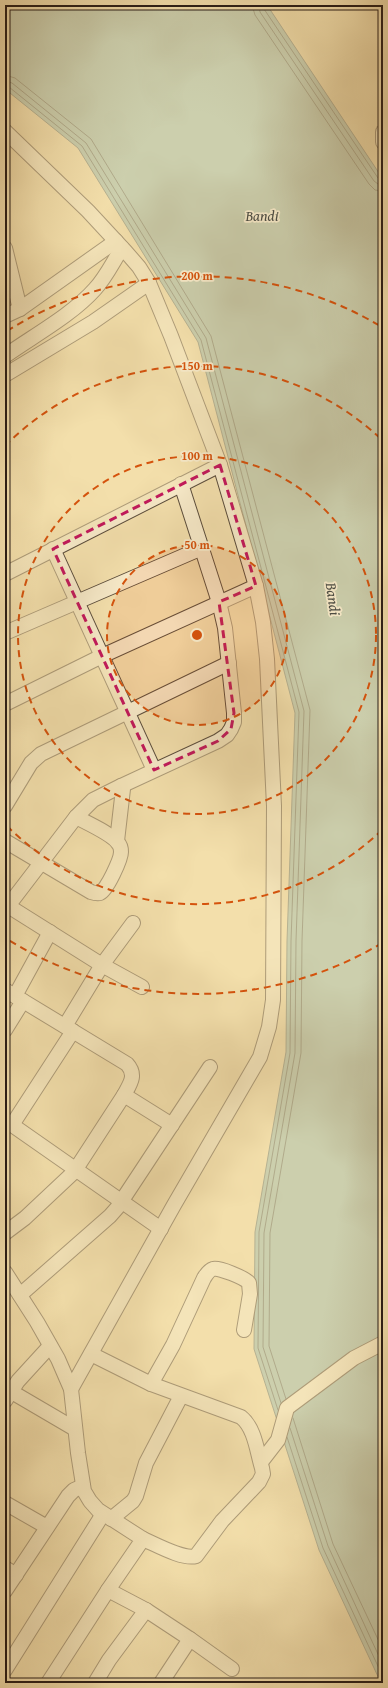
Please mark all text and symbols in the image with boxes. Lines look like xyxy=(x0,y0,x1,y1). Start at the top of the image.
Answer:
water label: Bandi xyxy=(244,205,279,226)
text: 200 m xyxy=(181,267,214,284)
text: 150 m xyxy=(181,357,214,374)
text: 100 m xyxy=(181,447,214,464)
text: 50 m xyxy=(184,536,210,553)
water label: Bandi xyxy=(321,580,346,617)
centre of rings xyxy=(190,628,204,642)

